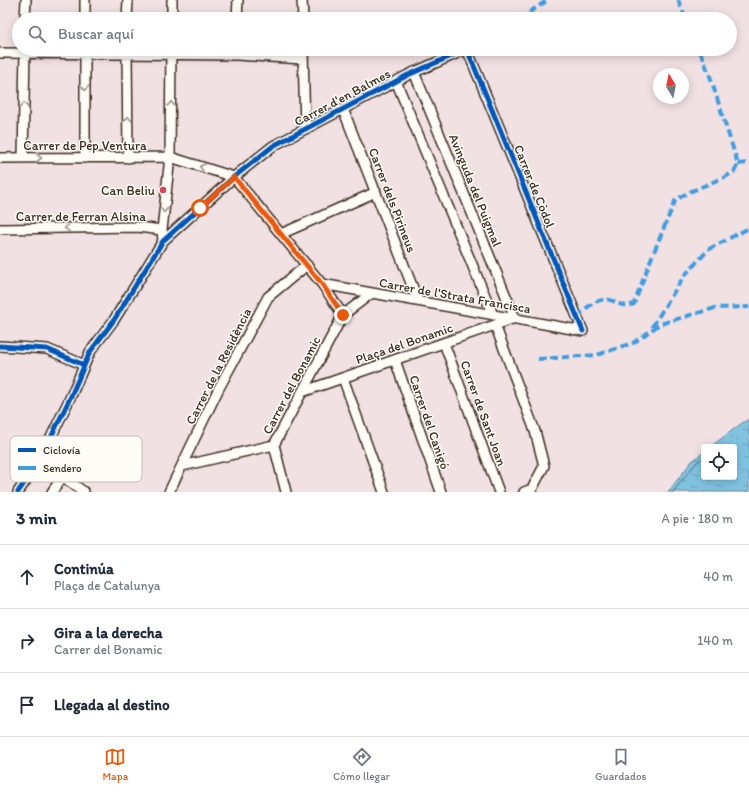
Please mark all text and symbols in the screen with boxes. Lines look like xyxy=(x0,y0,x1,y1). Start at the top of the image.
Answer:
search box xyxy=(12,12,737,56)
icon: search xyxy=(26,23,48,45)
text: Buscar aquí xyxy=(58,25,134,43)
street label: Carrer d'en Balmes xyxy=(292,66,393,129)
north arrow xyxy=(653,68,689,104)
one-way arrow xyxy=(81,85,89,91)
one-way arrow xyxy=(167,101,175,107)
one-way arrow xyxy=(20,102,28,108)
one-way arrow xyxy=(124,116,132,122)
street label: Avinguda del Puigmal xyxy=(446,132,505,249)
street label: Carrer de Pep Ventura xyxy=(23,138,147,153)
street label: Carrer de Còdol xyxy=(511,143,558,230)
street label: Carrer dels Pirineus xyxy=(366,146,419,255)
one-way arrow xyxy=(36,154,42,162)
one-way arrow xyxy=(199,163,206,172)
place label: Can Beliu xyxy=(101,183,155,198)
marker: Can Beliu xyxy=(158,185,168,195)
route start xyxy=(191,199,209,217)
one-way arrow xyxy=(160,207,169,213)
street label: Carrer de Ferran Alsina xyxy=(16,209,146,224)
one-way arrow xyxy=(64,224,70,232)
street label: Carrer de l'Strata Francisca xyxy=(378,275,533,316)
street label: Carrer de la Residència xyxy=(183,305,255,427)
route end xyxy=(334,306,352,324)
street label: Plaça del Bonamic xyxy=(354,320,455,367)
street label: Carrer del Bonamic xyxy=(259,334,324,437)
street label: Carrer de Sant Joan xyxy=(457,358,510,469)
street label: Carrer del Canigó xyxy=(406,373,453,472)
legend xyxy=(10,436,142,482)
text: Ciclovía xyxy=(43,444,81,457)
map controls xyxy=(701,444,737,480)
button: locate xyxy=(701,444,737,480)
text: Sendero xyxy=(43,462,82,475)
text: 3 min xyxy=(16,508,57,528)
text: A pie · 180 m xyxy=(661,511,733,526)
text: Continúa xyxy=(54,560,114,578)
icon: ahead xyxy=(16,566,38,588)
text: 40 m xyxy=(703,569,733,584)
text: Plaça de Catalunya xyxy=(54,578,161,593)
text: Gira a la derecha xyxy=(54,624,163,642)
icon: right xyxy=(16,630,38,652)
text: 140 m xyxy=(697,633,733,648)
text: Carrer del Bonamic xyxy=(54,642,162,657)
icon: arrive xyxy=(16,694,38,716)
text: Llegada al destino xyxy=(54,696,170,714)
tab: Mapa xyxy=(102,746,128,783)
tab: Cómo llegar xyxy=(333,746,390,783)
tab: Guardados xyxy=(595,746,647,783)

